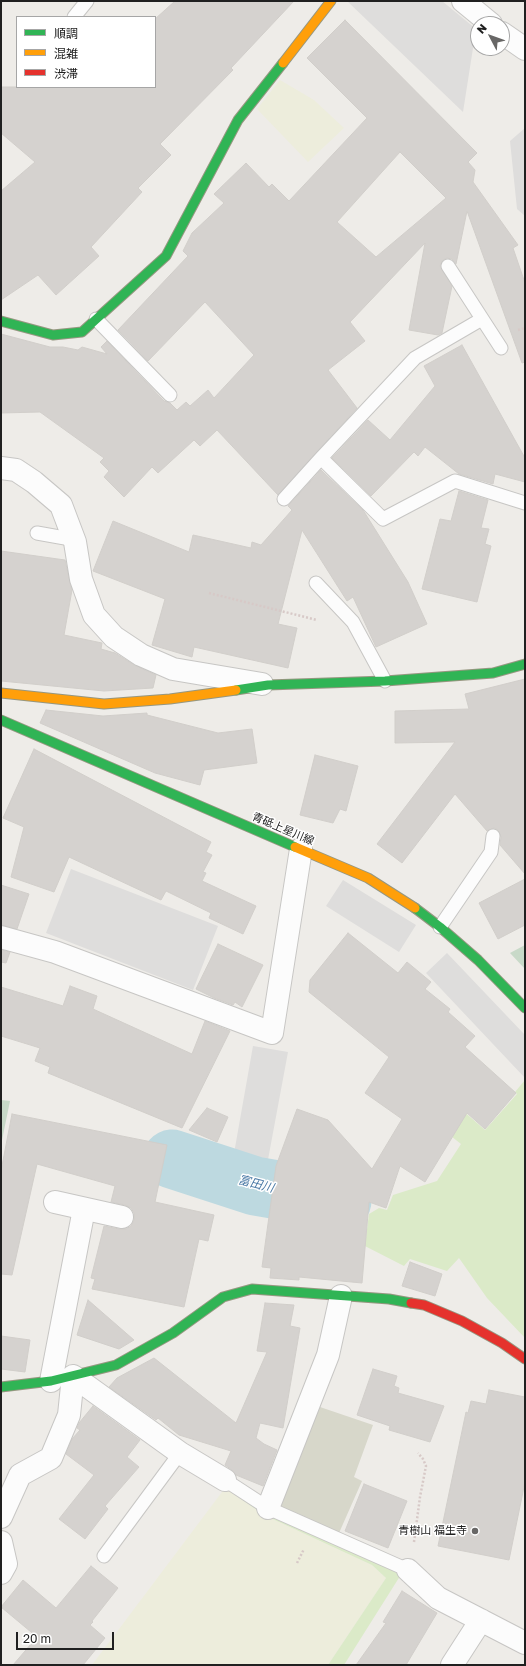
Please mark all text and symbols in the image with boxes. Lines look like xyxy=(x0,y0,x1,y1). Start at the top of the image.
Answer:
legend xyxy=(16,16,156,88)
north arrow xyxy=(470,16,510,56)
text: N xyxy=(474,21,489,36)
text: 順調 xyxy=(54,26,78,41)
text: 混雑 xyxy=(54,46,78,61)
text: 渋滞 xyxy=(54,66,78,81)
street label: 青砥上星川線 xyxy=(250,810,316,848)
water label: 富田川 xyxy=(237,1173,275,1195)
place label: 青樹山 福生寺 xyxy=(398,1524,467,1538)
marker: 青樹山 福生寺 xyxy=(470,1526,480,1536)
scale bar xyxy=(18,1624,116,1650)
text: 20 m xyxy=(23,1631,51,1646)

